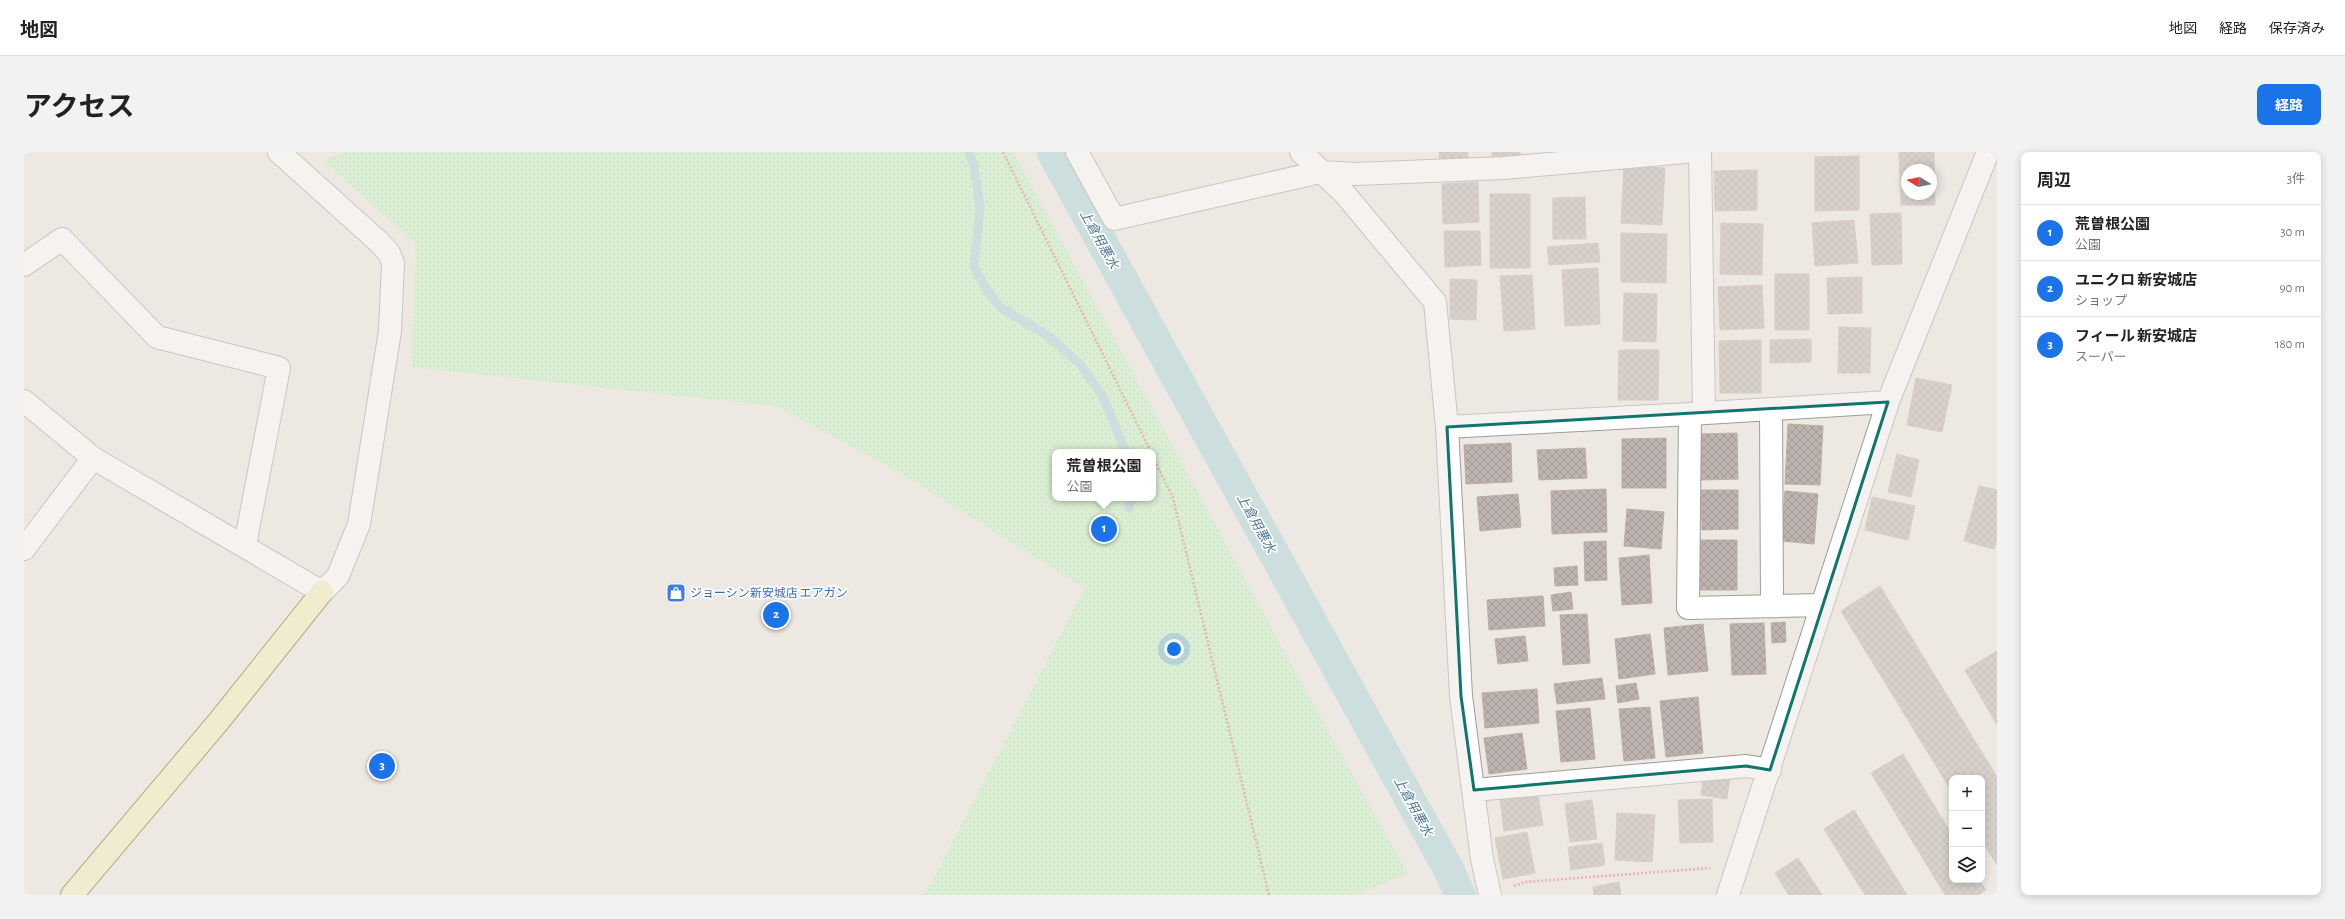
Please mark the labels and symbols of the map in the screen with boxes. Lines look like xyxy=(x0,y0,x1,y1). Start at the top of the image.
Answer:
north arrow xyxy=(1901,164,1937,200)
water label: 上倉用悪水 xyxy=(1077,208,1122,273)
water label: 上倉用悪水 xyxy=(1234,492,1279,557)
pin: 1 xyxy=(1091,514,1117,544)
shop icon: ジョーシン新安城店 エアガン xyxy=(665,582,687,604)
place label: ジョーシン新安城店 エアガン xyxy=(690,586,848,599)
pin: 2 xyxy=(763,600,789,630)
your location xyxy=(1164,639,1184,659)
pin: 3 xyxy=(369,751,395,781)
water label: 上倉用悪水 xyxy=(1391,775,1436,840)

